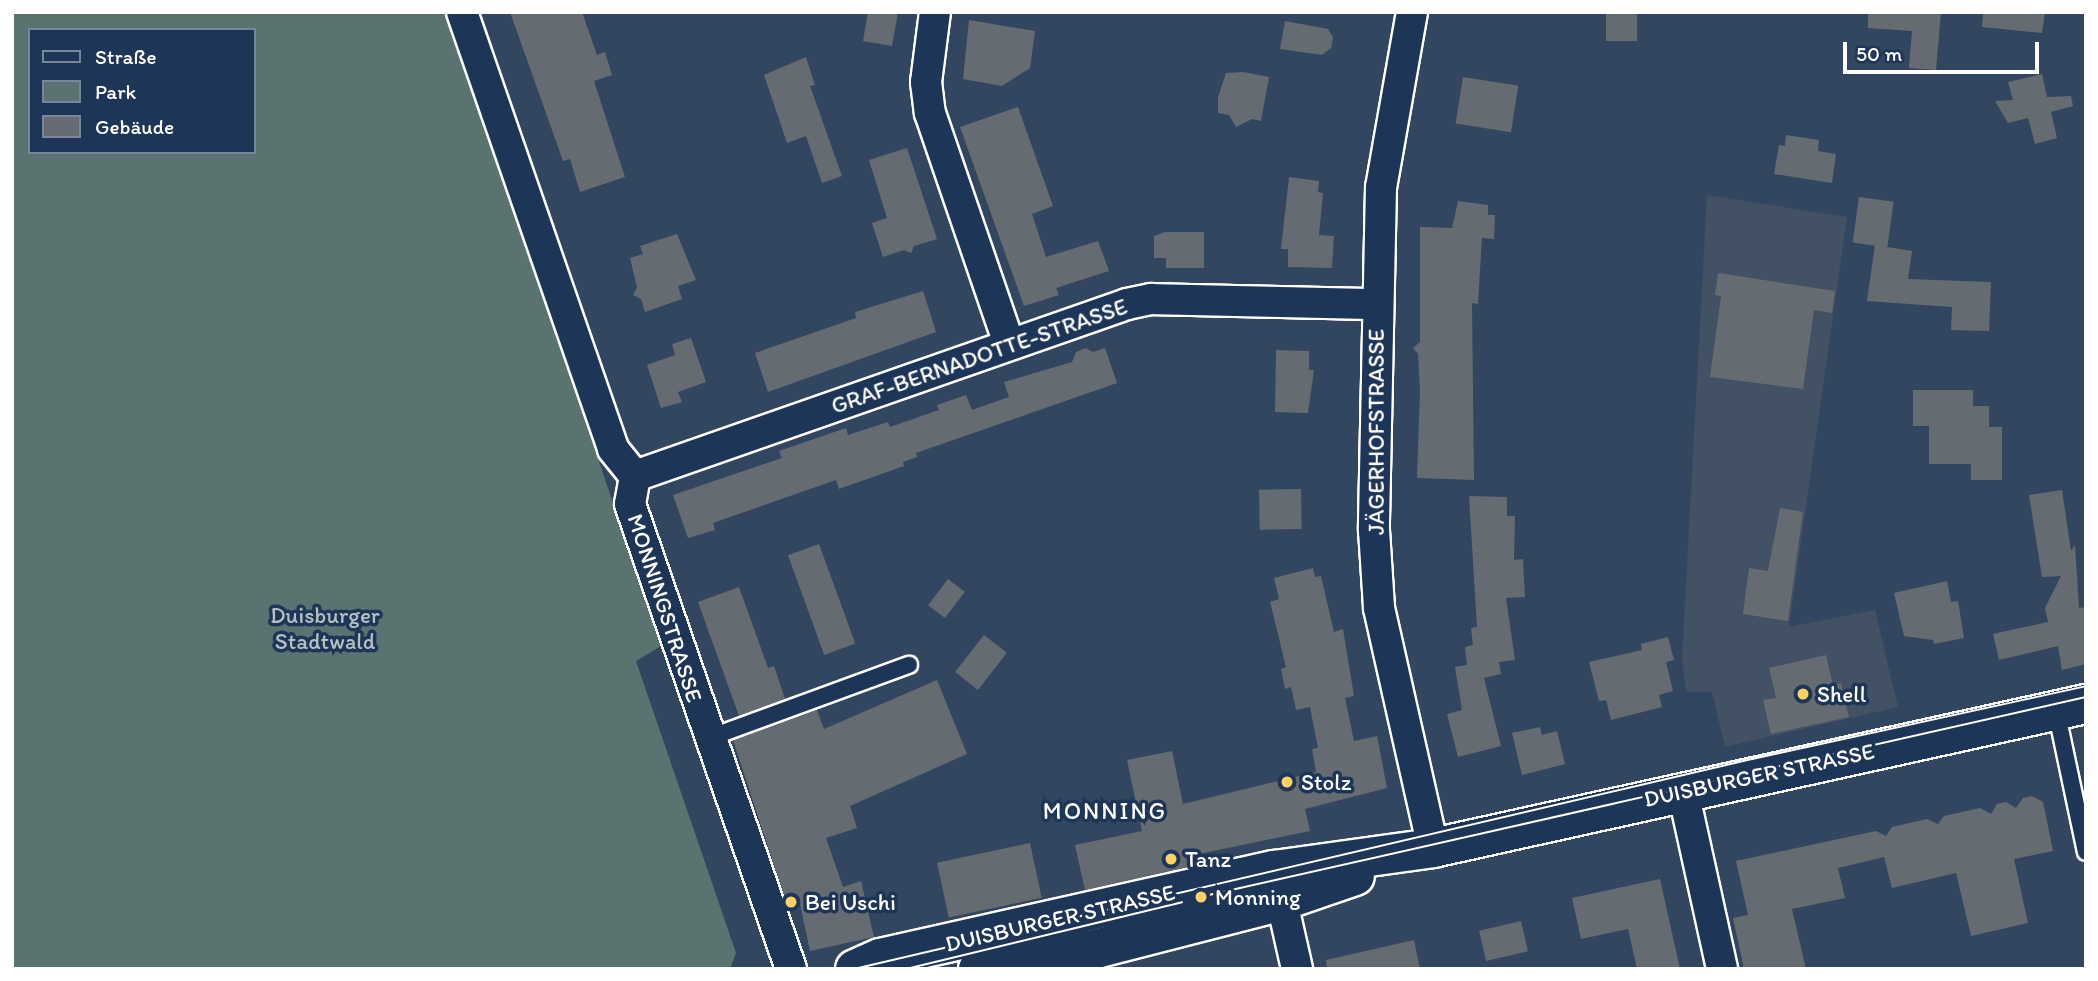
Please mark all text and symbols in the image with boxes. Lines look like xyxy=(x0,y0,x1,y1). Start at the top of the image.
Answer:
legend xyxy=(28,28,256,154)
scale bar xyxy=(1846,28,2042,72)
text: 50 m xyxy=(1856,41,1902,66)
text: Straße xyxy=(95,44,156,69)
text: Park xyxy=(95,79,136,104)
text: Gebäude xyxy=(95,114,174,139)
street label: GRAF-BERNADOTTE-STRASSE xyxy=(827,292,1131,420)
street label: JÄGERHOFSTRASSE xyxy=(1362,329,1390,535)
street label: MONNINGSTRASSE xyxy=(622,510,708,706)
park label: Duisburger Stadtwald xyxy=(270,601,380,655)
place label: Shell xyxy=(1817,680,1866,708)
marker: Shell xyxy=(1795,686,1811,702)
street label: DUISBURGER STRASSE xyxy=(1641,737,1877,813)
place label: Stolz xyxy=(1301,768,1352,796)
marker: Stolz xyxy=(1279,774,1295,790)
district label: MONNING xyxy=(1045,797,1165,825)
place label: Tanz xyxy=(1185,845,1231,873)
marker: Tanz xyxy=(1163,851,1179,867)
street label: DUISBURGER STRASSE xyxy=(942,878,1178,958)
place label: Monning xyxy=(1215,883,1301,911)
place label: Bei Uschi xyxy=(805,888,896,916)
marker: Monning xyxy=(1193,889,1209,905)
marker: Bei Uschi xyxy=(783,894,799,910)

